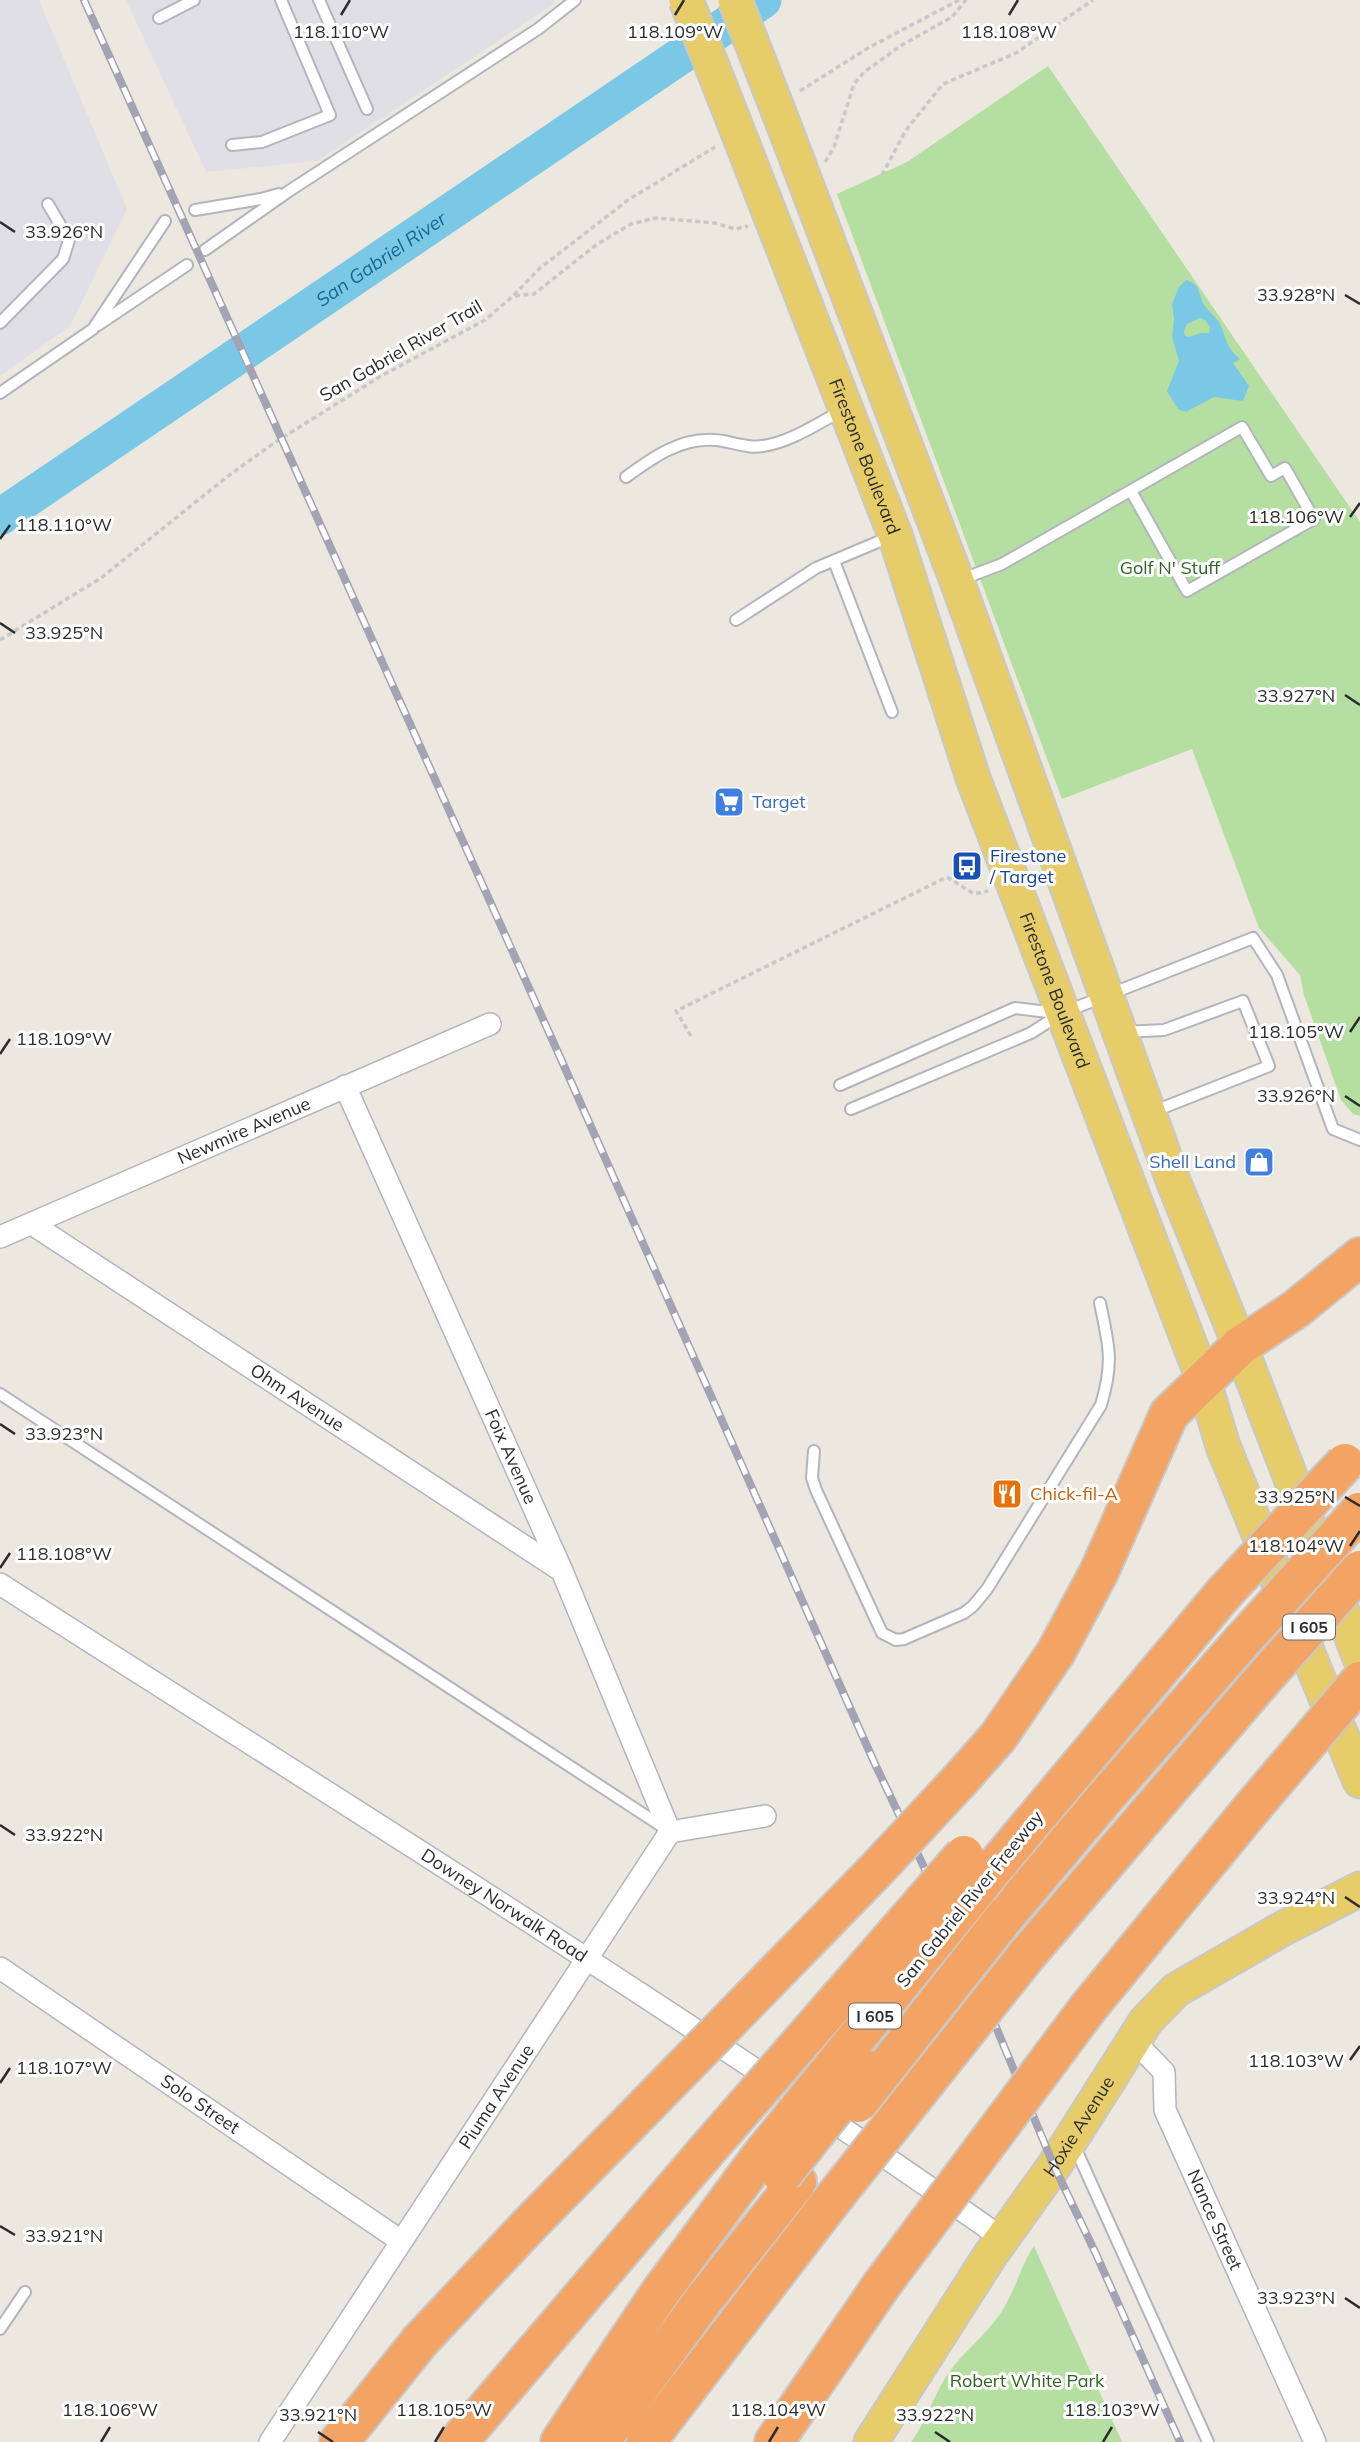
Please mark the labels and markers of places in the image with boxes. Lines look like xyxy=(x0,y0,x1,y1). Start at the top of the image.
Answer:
supermarket icon: Target xyxy=(712,785,746,819)
place label: Target xyxy=(752,790,806,813)
place label: Firestone / Target xyxy=(989,844,1066,888)
bus stop icon: Firestone / Target xyxy=(950,849,984,883)
shop icon: Shell Land xyxy=(1242,1145,1276,1179)
place label: Shell Land xyxy=(1149,1150,1236,1173)
restaurant icon: Chick-fil-A xyxy=(990,1477,1024,1511)
place label: Chick-fil-A xyxy=(1030,1482,1118,1505)

